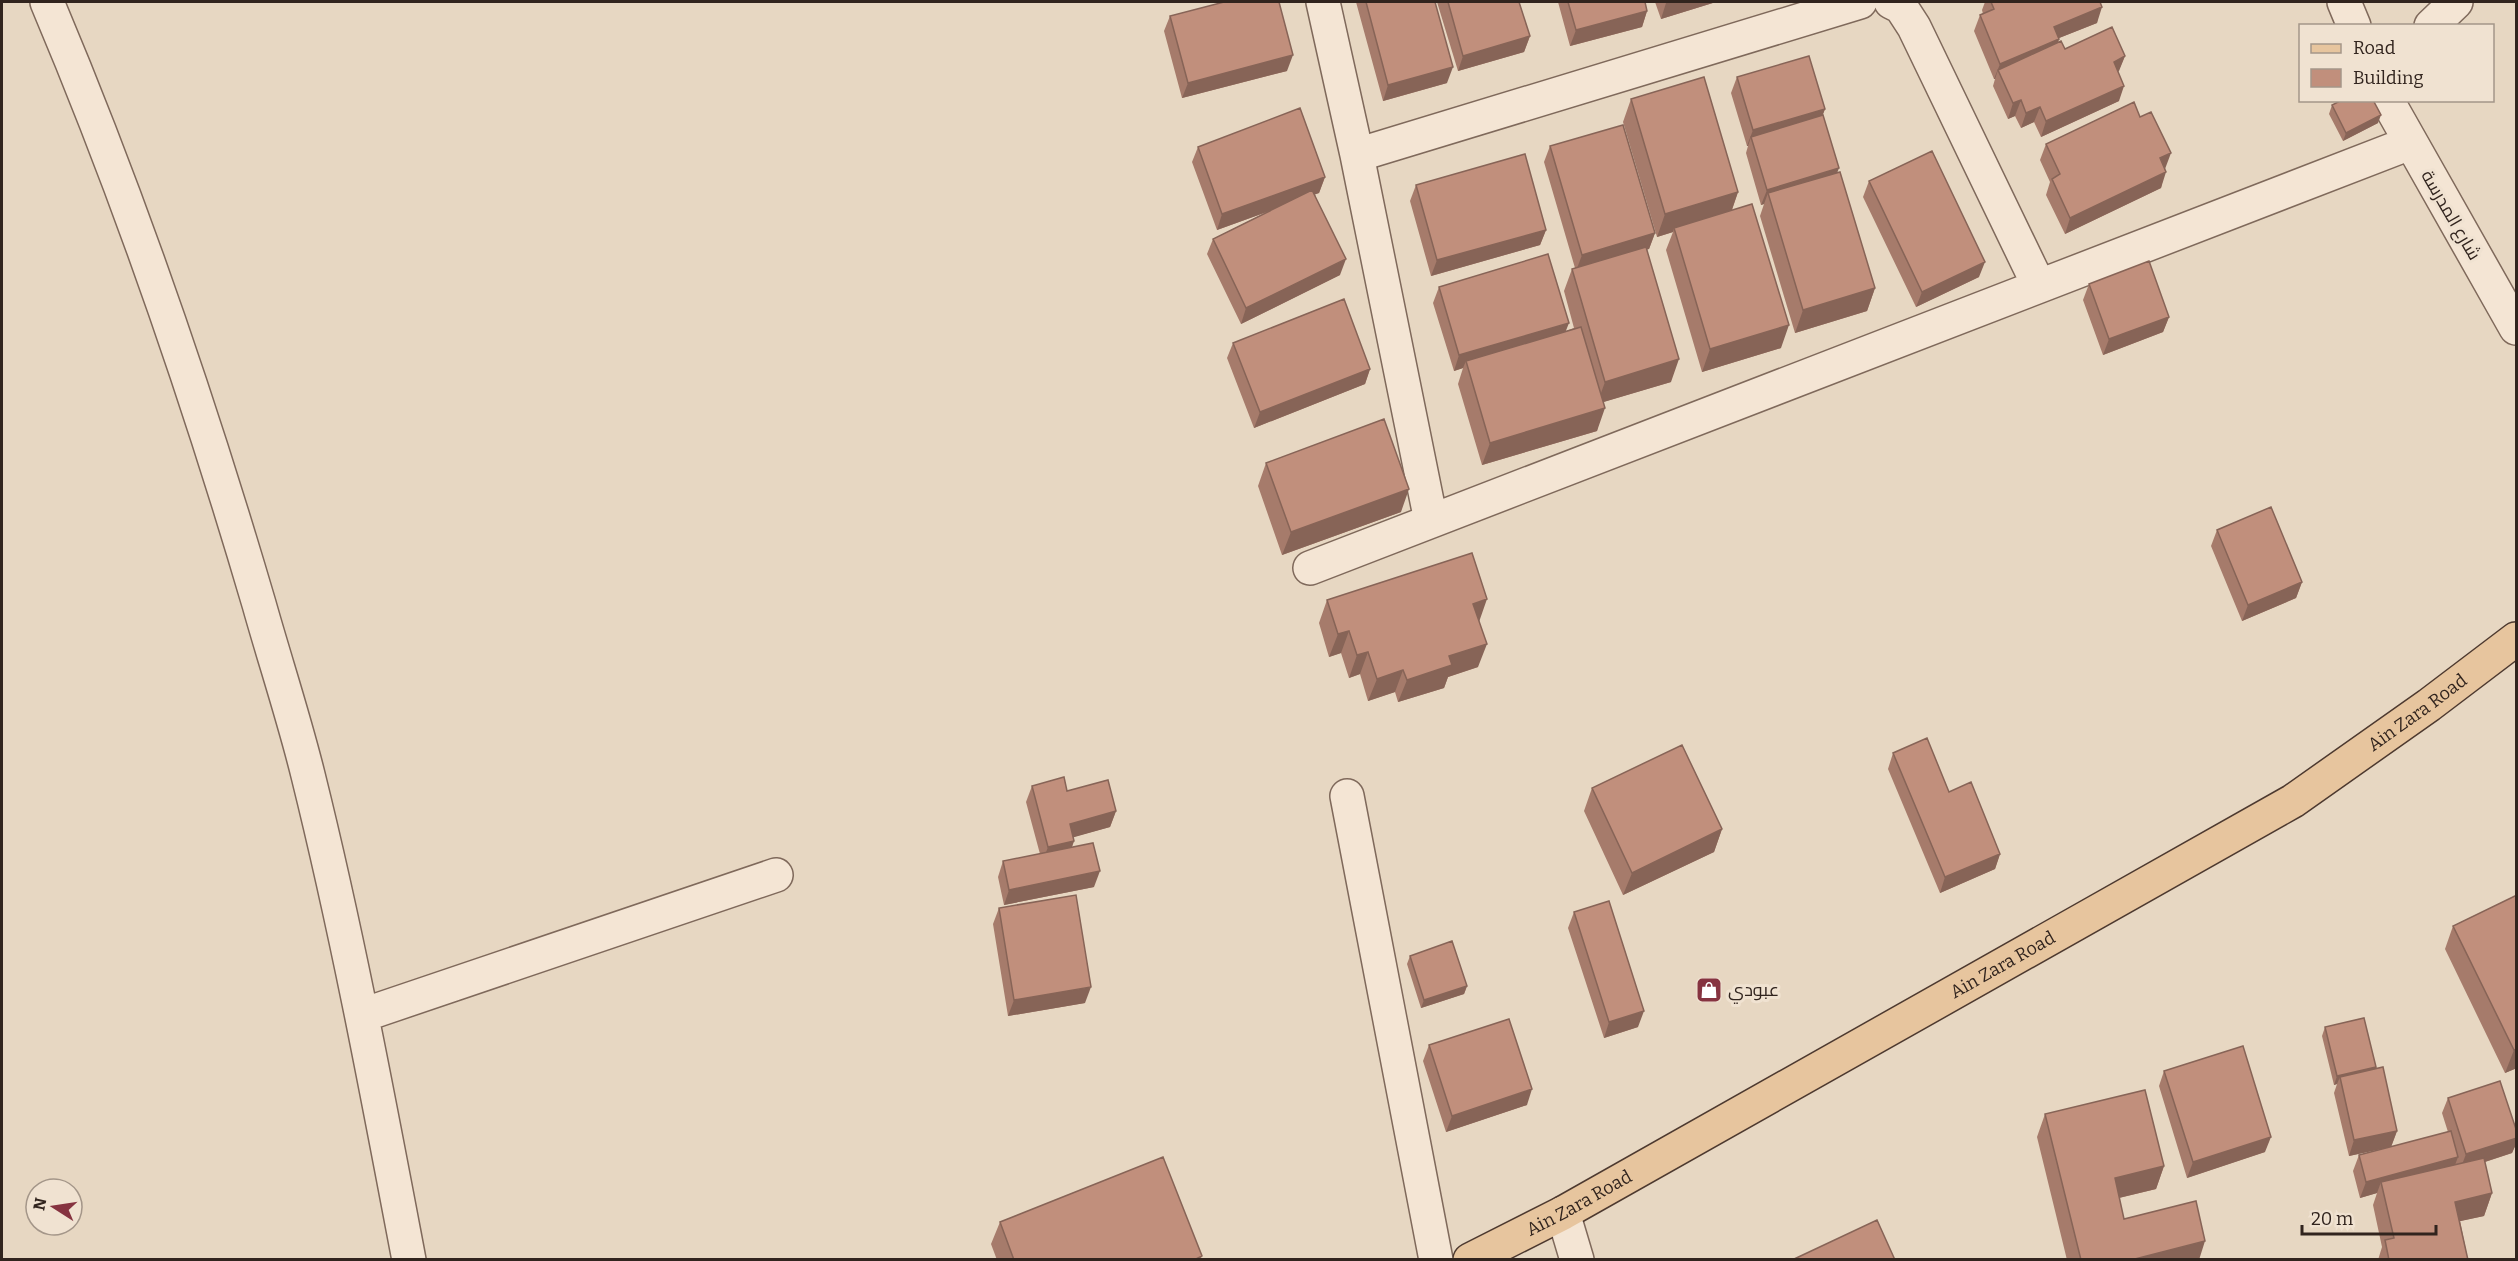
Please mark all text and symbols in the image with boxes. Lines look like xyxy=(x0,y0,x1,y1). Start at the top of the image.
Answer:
legend xyxy=(2299,24,2494,102)
text: Road xyxy=(2353,37,2396,59)
text: Building xyxy=(2353,67,2424,89)
street label: شارع المدرسة xyxy=(2416,166,2486,264)
street label: Ain Zara Road xyxy=(2364,669,2471,756)
street label: Ain Zara Road xyxy=(1946,926,2059,1003)
shop icon: عبودي xyxy=(1694,975,1724,1005)
place label: عبودي xyxy=(1728,979,1779,1004)
street label: Ain Zara Road xyxy=(1523,1165,1636,1241)
north arrow xyxy=(24,1177,84,1237)
text: N xyxy=(29,1196,50,1212)
scale bar xyxy=(2302,1198,2436,1236)
text: 20 m xyxy=(2311,1208,2353,1230)

